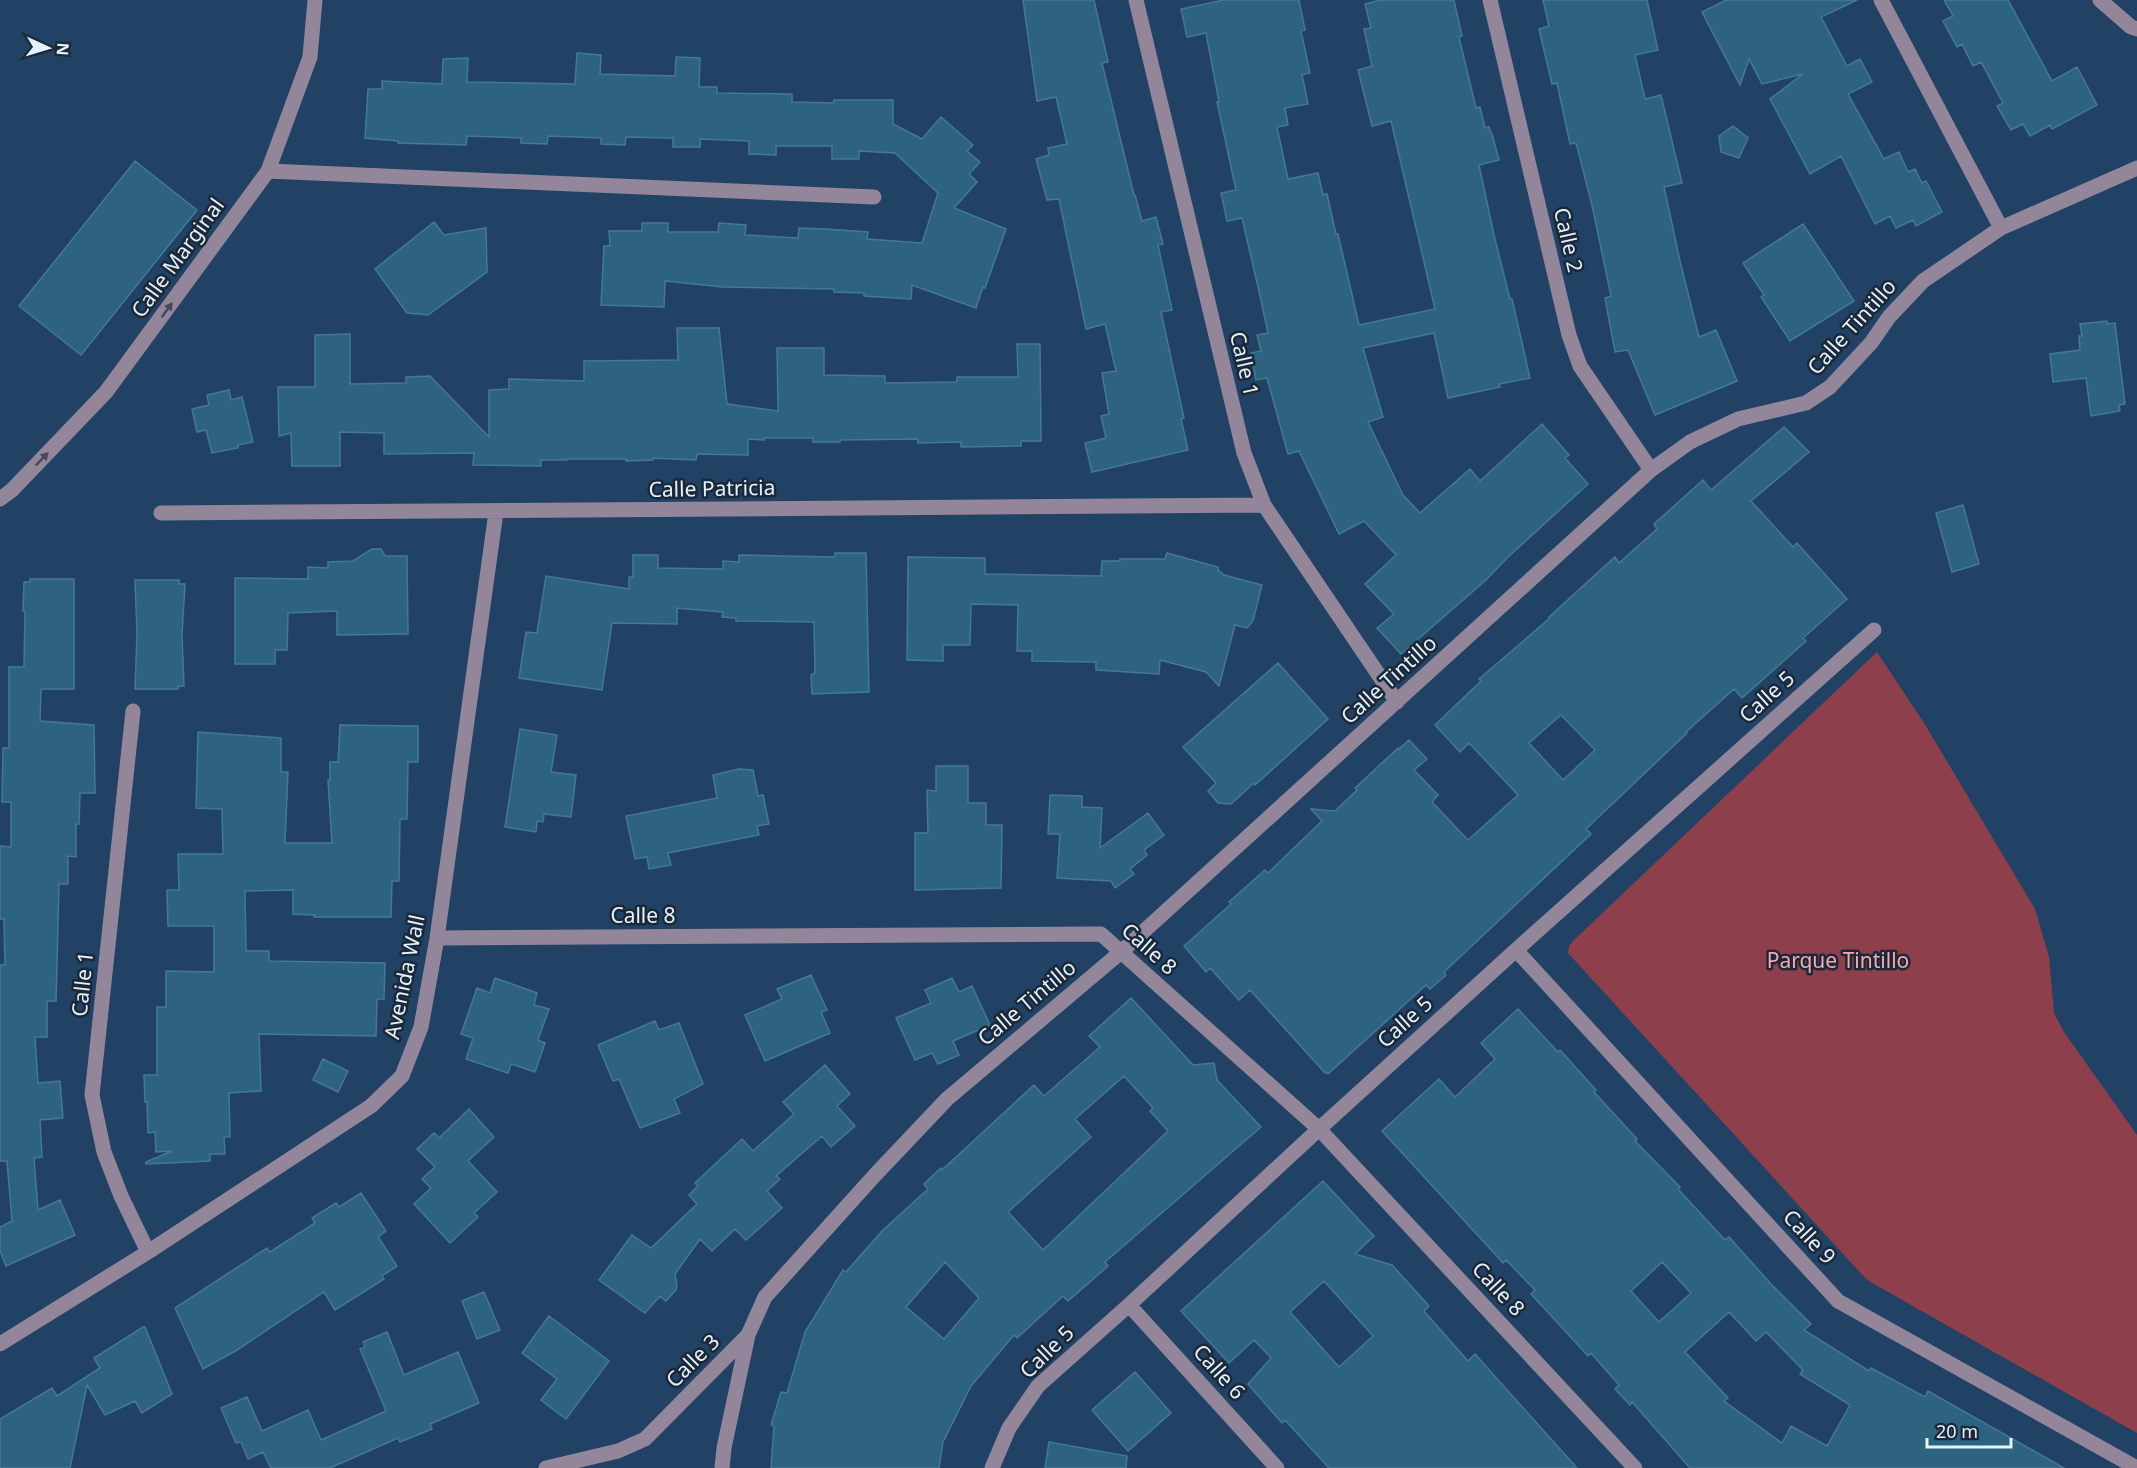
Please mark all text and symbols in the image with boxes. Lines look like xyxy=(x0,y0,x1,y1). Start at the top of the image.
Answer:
north arrow xyxy=(18,18,78,78)
text: N xyxy=(52,42,74,56)
street label: Calle Marginal xyxy=(124,192,230,323)
street label: Calle 2 xyxy=(1548,205,1590,275)
street label: Calle Tintillo xyxy=(1801,272,1902,380)
one-way arrow xyxy=(160,302,172,317)
street label: Calle 1 xyxy=(1224,329,1266,399)
one-way arrow xyxy=(35,452,49,467)
street label: Calle Patricia xyxy=(648,473,776,503)
street label: Calle Tintillo xyxy=(1334,629,1442,730)
street label: Calle 5 xyxy=(1733,664,1800,728)
street label: Calle 8 xyxy=(610,901,676,929)
street label: Avenida Wall xyxy=(377,912,431,1041)
street label: Calle 8 xyxy=(1116,916,1183,980)
park label: Parque Tintillo xyxy=(1767,946,1909,974)
street label: Calle 1 xyxy=(65,950,99,1018)
street label: Calle Tintillo xyxy=(971,953,1081,1051)
street label: Calle 5 xyxy=(1371,989,1438,1053)
street label: Calle 9 xyxy=(1777,1203,1842,1270)
street label: Calle 8 xyxy=(1466,1255,1531,1322)
street label: Calle 5 xyxy=(1013,1319,1079,1384)
street label: Calle 3 xyxy=(659,1327,725,1393)
street label: Calle 6 xyxy=(1188,1338,1252,1405)
scale bar xyxy=(1927,1411,2011,1449)
text: 20 m xyxy=(1936,1419,1978,1443)

